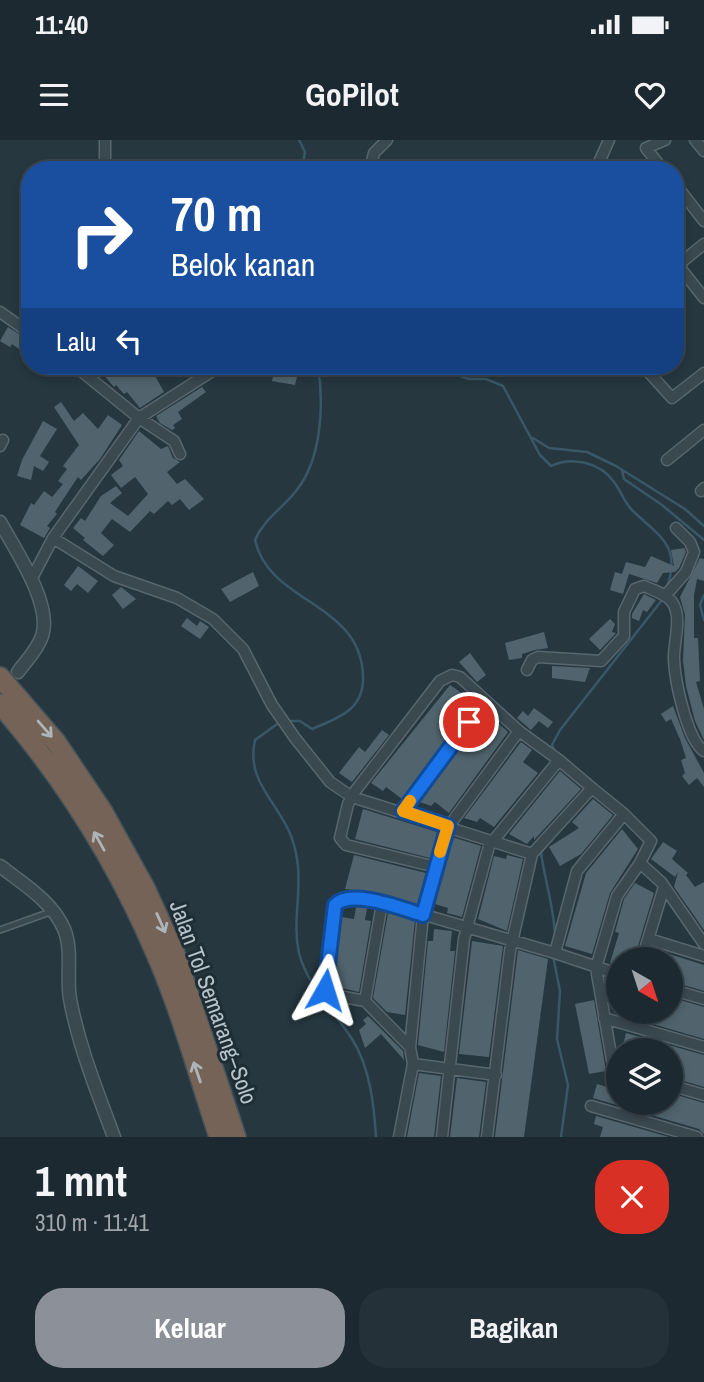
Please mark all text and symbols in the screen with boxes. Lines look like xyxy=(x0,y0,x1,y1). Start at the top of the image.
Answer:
text: 11:40 xyxy=(35,7,88,42)
text: GoPilot xyxy=(305,73,399,116)
icon: menu xyxy=(35,76,73,114)
icon: heart xyxy=(631,76,669,114)
text: 70 m xyxy=(171,180,263,246)
icon: right xyxy=(56,189,147,280)
text: Belok kanan xyxy=(171,243,315,286)
icon: left xyxy=(110,322,148,360)
text: Lalu xyxy=(56,324,96,359)
pin xyxy=(439,692,499,752)
icon: arrive xyxy=(450,703,488,741)
one-way arrow xyxy=(37,720,53,738)
one-way arrow xyxy=(92,831,105,852)
street label: Jalan Tol Semarang–Solo xyxy=(163,896,265,1108)
one-way arrow xyxy=(156,913,169,934)
north arrow xyxy=(606,947,682,1024)
map controls xyxy=(606,947,683,1115)
position arrow xyxy=(288,953,362,1027)
button: layers xyxy=(606,1038,683,1115)
one-way arrow xyxy=(190,1062,202,1084)
text: 1 mnt xyxy=(35,1153,127,1209)
button: close xyxy=(595,1160,669,1234)
text: 310 m · 11:41 xyxy=(35,1207,149,1238)
button: Keluar xyxy=(35,1288,345,1368)
button: Bagikan xyxy=(359,1288,669,1368)

